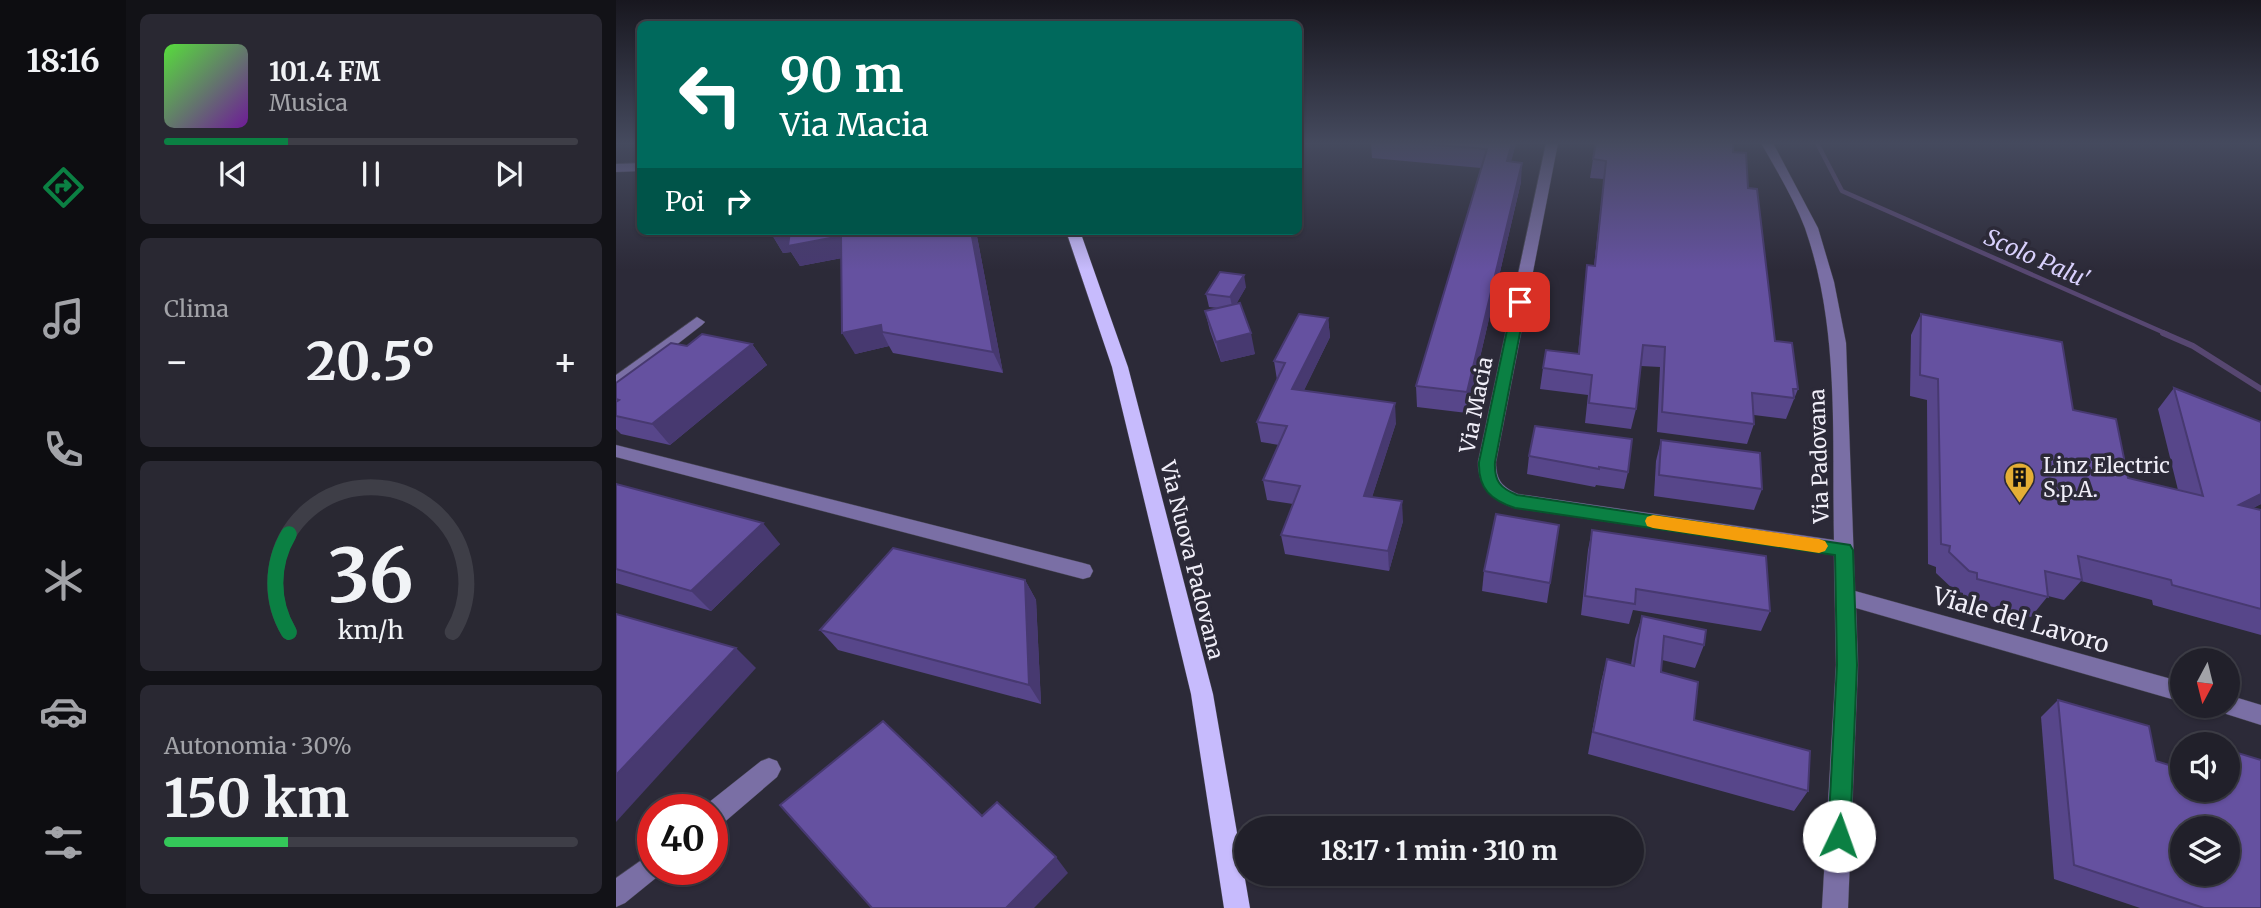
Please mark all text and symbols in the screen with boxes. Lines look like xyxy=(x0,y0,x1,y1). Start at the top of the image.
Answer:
text: 18:16 xyxy=(26,41,100,81)
text: 90 m xyxy=(780,44,904,105)
icon: left xyxy=(665,49,756,140)
text: 101.4 FM xyxy=(269,55,381,88)
text: Musica xyxy=(269,88,348,117)
text: Via Macia xyxy=(780,105,929,145)
icon: previous xyxy=(214,155,252,193)
icon: pause xyxy=(352,155,390,193)
icon: next xyxy=(490,155,528,193)
icon: directions xyxy=(39,163,88,212)
icon: right xyxy=(719,182,757,220)
text: Poi xyxy=(665,185,705,218)
water label: Scolo Palu' xyxy=(1980,222,2094,294)
pin xyxy=(1490,272,1550,332)
icon: arrive xyxy=(1501,283,1539,321)
icon: music xyxy=(39,294,88,343)
text: Clima xyxy=(164,294,229,323)
text: 20.5° xyxy=(306,329,436,394)
text: − xyxy=(164,338,189,385)
text: + xyxy=(553,338,578,385)
street label: Via Macia xyxy=(1453,355,1499,456)
street label: Via Padovana xyxy=(1803,388,1835,525)
icon: phone xyxy=(39,425,88,474)
place label: Linz Electric S.p.A. xyxy=(2043,452,2170,503)
street label: Via Nuova Padovana xyxy=(1154,457,1230,662)
building icon: Linz Electric S.p.A. xyxy=(2003,460,2037,504)
text: 36 xyxy=(328,530,414,622)
icon: climate xyxy=(39,556,88,605)
street label: Viale del Lavoro xyxy=(1928,580,2113,660)
text: km/h xyxy=(338,614,404,646)
north arrow xyxy=(2170,648,2240,718)
map controls xyxy=(2170,648,2240,886)
icon: car xyxy=(39,687,88,736)
text: Autonomia · 30% xyxy=(164,731,352,760)
button: sound xyxy=(2170,732,2240,802)
text: 150 km xyxy=(164,766,349,831)
speed limit sign: 40 xyxy=(637,794,728,885)
position arrow xyxy=(1802,799,1876,873)
button: layers xyxy=(2170,816,2240,886)
icon: filters xyxy=(39,818,88,867)
text: 18:17 · 1 min · 310 m xyxy=(1320,834,1558,867)

